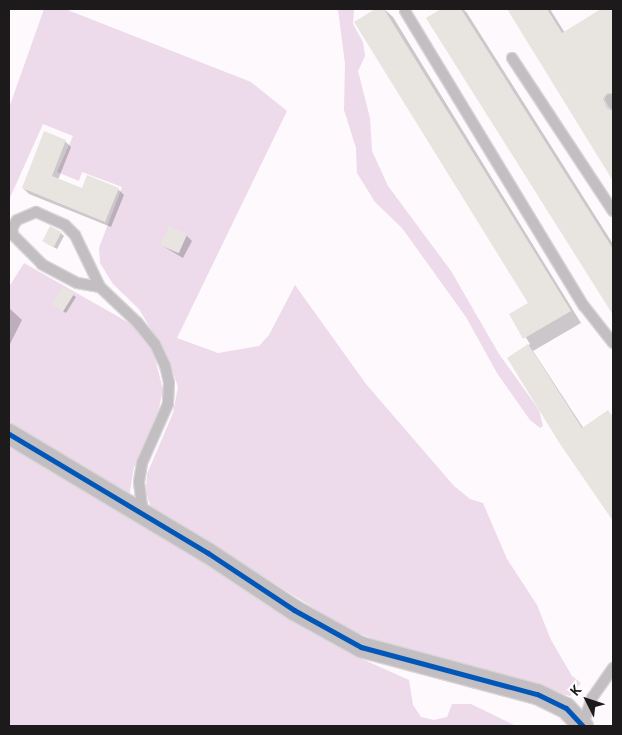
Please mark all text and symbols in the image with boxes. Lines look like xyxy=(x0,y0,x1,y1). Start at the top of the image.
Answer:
north arrow xyxy=(562,675,612,725)
text: K xyxy=(566,681,585,699)

